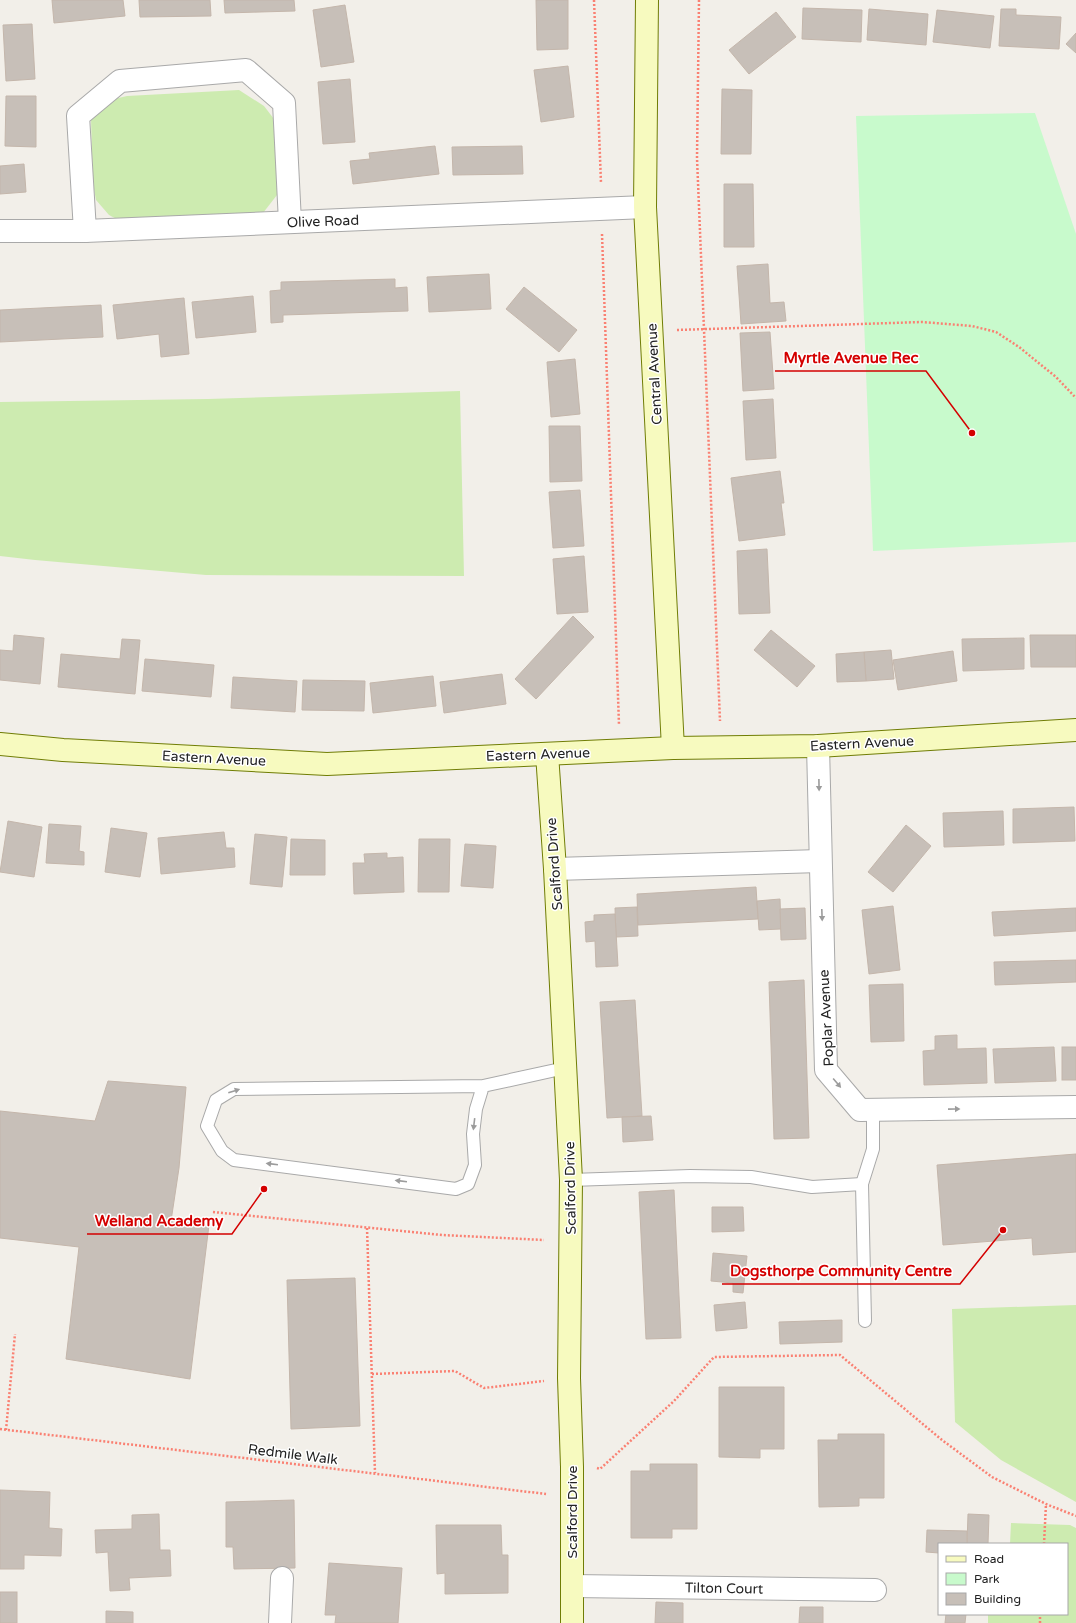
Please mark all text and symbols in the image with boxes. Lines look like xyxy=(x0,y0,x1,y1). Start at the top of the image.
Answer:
street label: Olive Road xyxy=(287,212,359,231)
street label: Central Avenue xyxy=(643,323,666,425)
callout: Myrtle Avenue Rec xyxy=(775,344,926,371)
text: Myrtle Avenue Rec xyxy=(784,349,918,368)
street label: Eastern Avenue xyxy=(810,732,915,755)
street label: Eastern Avenue xyxy=(486,744,590,765)
street label: Eastern Avenue xyxy=(162,747,267,770)
one-way arrow xyxy=(815,779,822,791)
street label: Scalford Drive xyxy=(543,817,566,911)
one-way arrow xyxy=(819,909,825,922)
street label: Poplar Avenue xyxy=(815,969,838,1067)
one-way arrow xyxy=(832,1079,841,1088)
one-way arrow xyxy=(229,1088,241,1094)
one-way arrow xyxy=(948,1106,961,1112)
one-way arrow xyxy=(471,1118,477,1130)
street label: Scalford Drive xyxy=(561,1141,580,1235)
one-way arrow xyxy=(266,1161,278,1168)
one-way arrow xyxy=(395,1178,407,1184)
callout: Welland Academy xyxy=(87,1207,232,1234)
text: Welland Academy xyxy=(95,1212,223,1231)
callout: Dogsthorpe Community Centre xyxy=(722,1257,960,1284)
text: Dogsthorpe Community Centre xyxy=(730,1262,953,1281)
street label: Redmile Walk xyxy=(247,1441,339,1469)
street label: Scalford Drive xyxy=(564,1465,581,1559)
legend xyxy=(938,1543,1068,1615)
text: Road xyxy=(974,1552,1004,1566)
text: Park xyxy=(974,1572,1000,1586)
street label: Tilton Court xyxy=(685,1579,764,1598)
text: Building xyxy=(974,1592,1021,1606)

